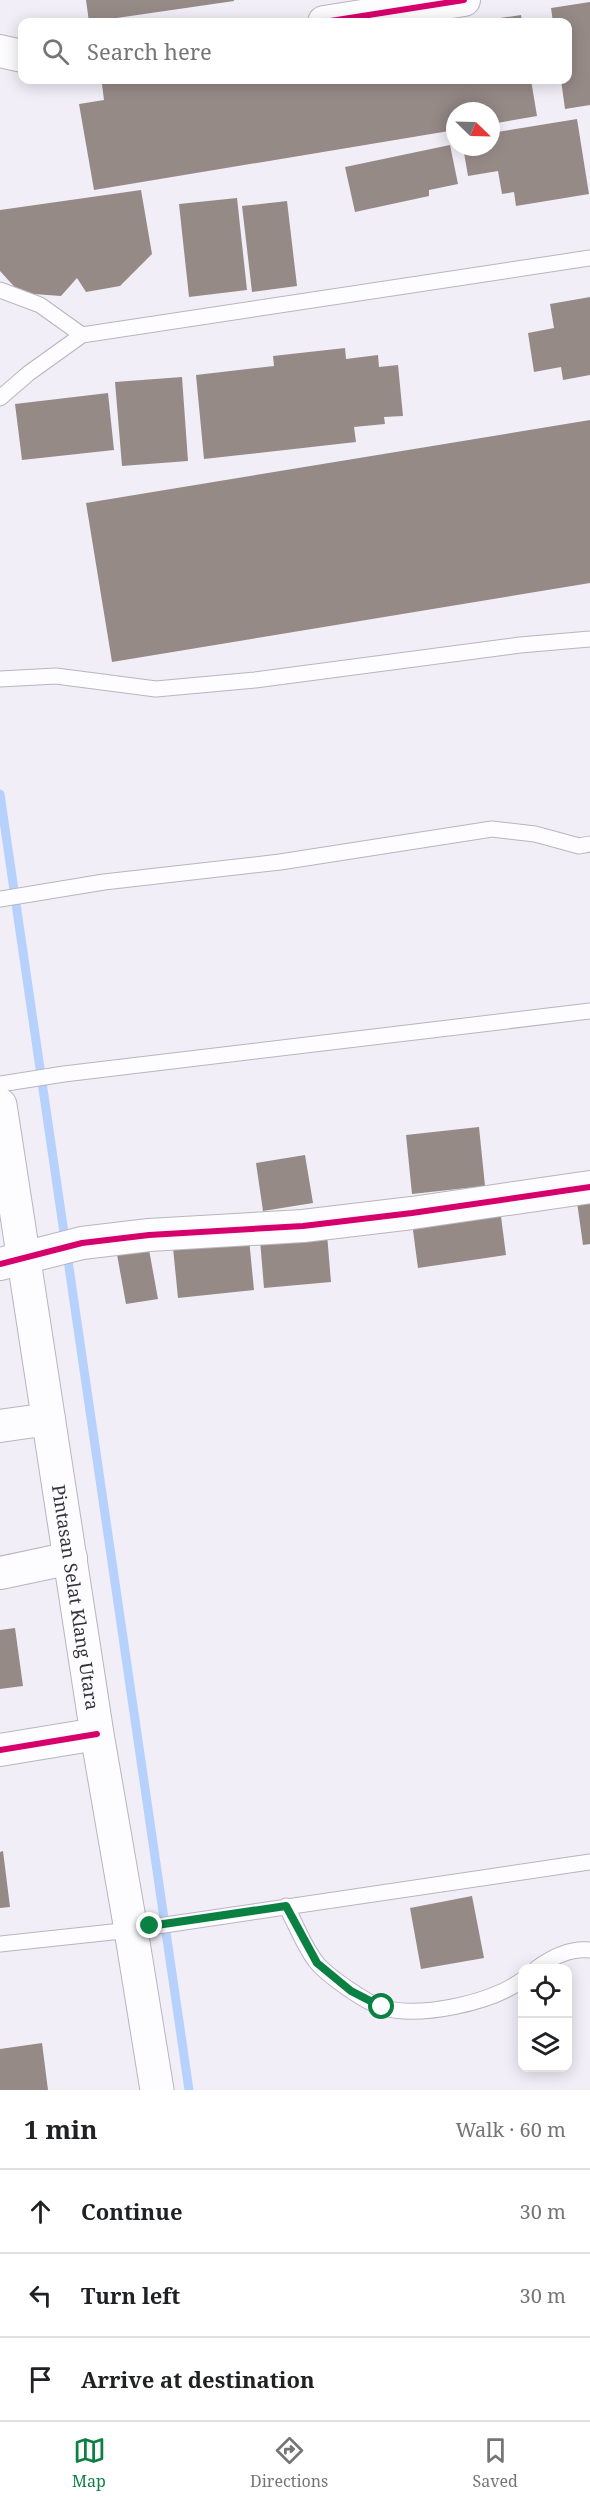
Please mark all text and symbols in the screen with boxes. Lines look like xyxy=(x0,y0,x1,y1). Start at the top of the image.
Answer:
search box xyxy=(18,18,572,84)
icon: search xyxy=(39,35,72,68)
text: Search here xyxy=(87,36,212,66)
north arrow xyxy=(446,102,500,156)
street label: Pintasan Selat Klang Utara xyxy=(47,1483,105,1711)
route end xyxy=(136,1912,162,1938)
map controls xyxy=(518,1964,572,2072)
button: locate xyxy=(518,1964,572,2018)
route start xyxy=(368,1993,394,2019)
button: layers xyxy=(518,2018,572,2072)
text: 1 min xyxy=(24,2111,98,2147)
text: Walk · 60 m xyxy=(455,2116,566,2143)
icon: ahead xyxy=(24,2195,57,2228)
text: Continue xyxy=(81,2196,183,2226)
text: 30 m xyxy=(520,2198,566,2225)
icon: left xyxy=(24,2279,57,2312)
text: Turn left xyxy=(81,2280,180,2310)
text: 30 m xyxy=(520,2282,566,2309)
icon: arrive xyxy=(24,2363,57,2396)
text: Arrive at destination xyxy=(81,2364,315,2394)
tab: Map xyxy=(72,2434,106,2492)
tab: Directions xyxy=(250,2434,328,2492)
tab: Saved xyxy=(473,2434,518,2492)

